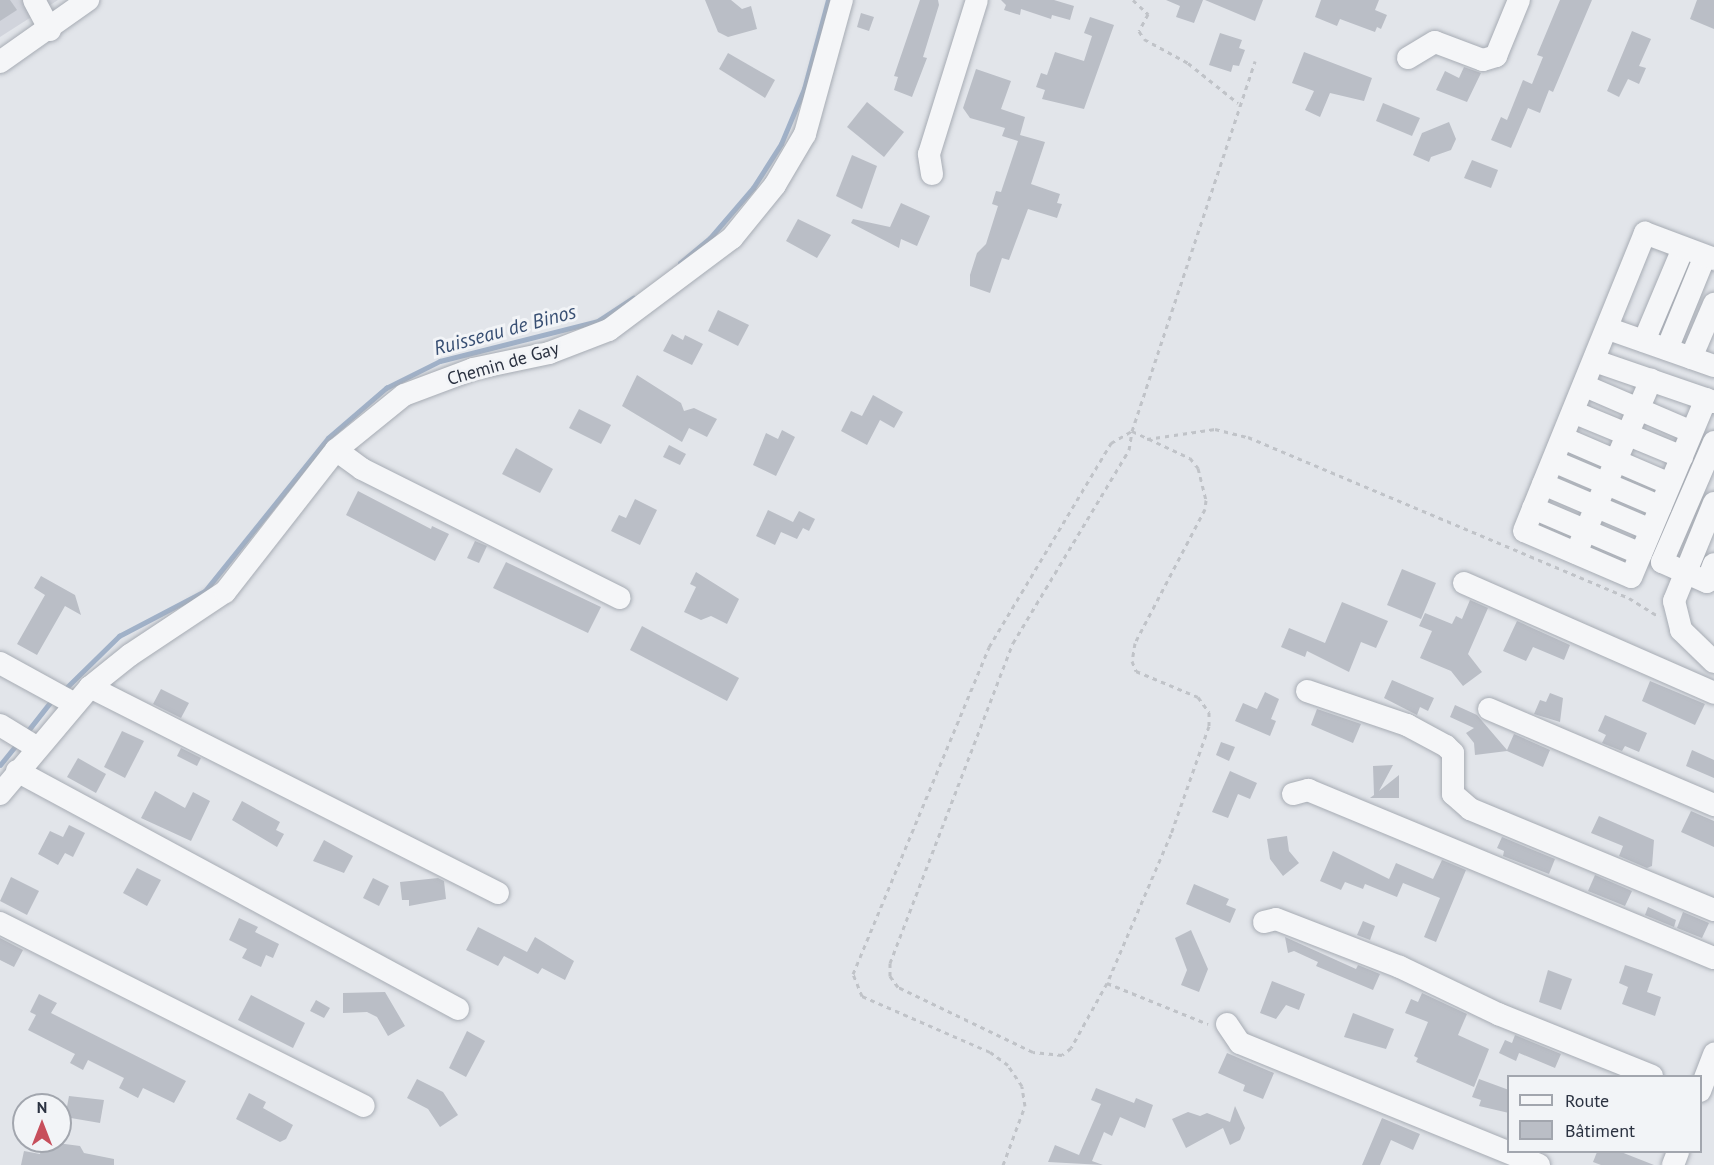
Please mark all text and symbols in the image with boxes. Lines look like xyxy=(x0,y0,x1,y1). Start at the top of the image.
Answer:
water label: Ruisseau de Binos xyxy=(431,299,579,361)
street label: Chemin de Gay xyxy=(445,338,561,390)
legend xyxy=(1507,1075,1702,1153)
text: Route xyxy=(1565,1089,1609,1112)
north arrow xyxy=(12,1093,72,1153)
text: N xyxy=(37,1097,47,1117)
text: Bâtiment xyxy=(1565,1119,1635,1142)

